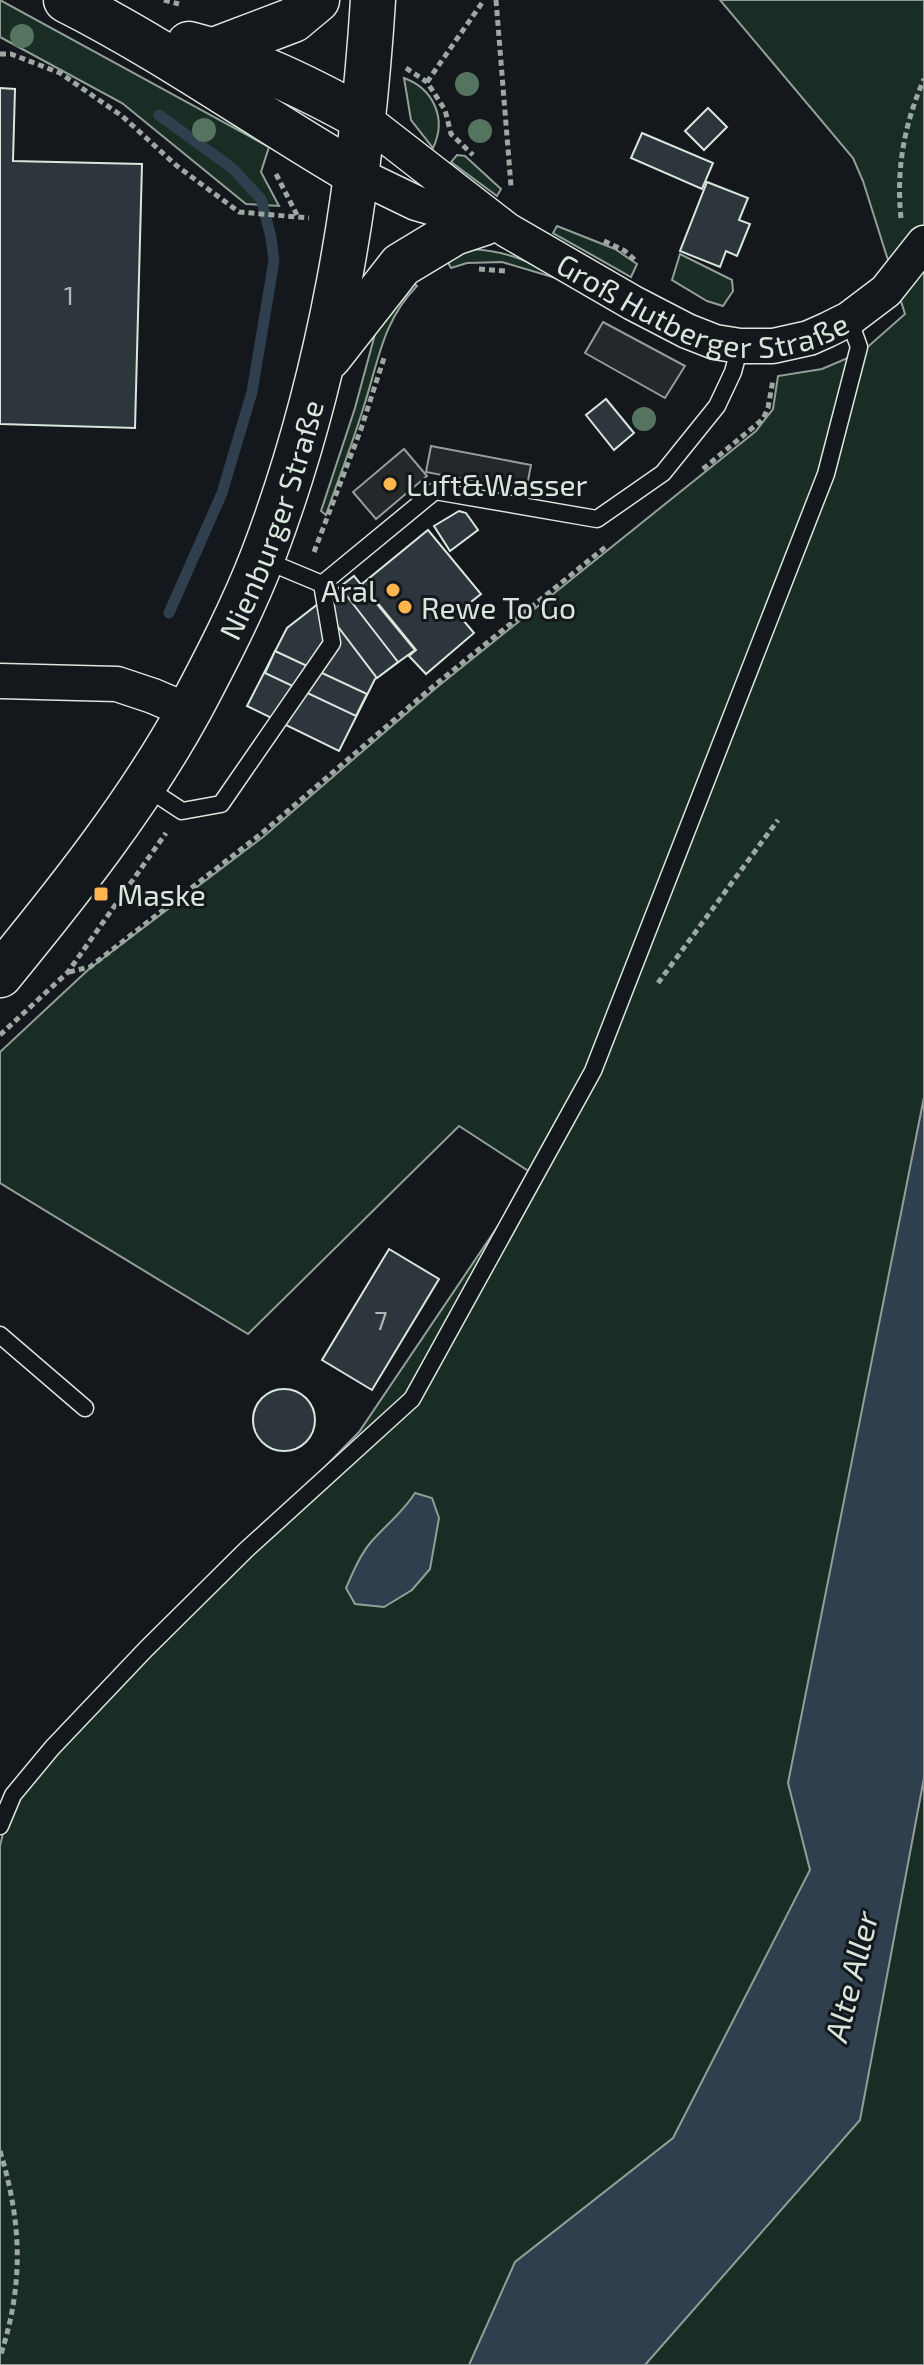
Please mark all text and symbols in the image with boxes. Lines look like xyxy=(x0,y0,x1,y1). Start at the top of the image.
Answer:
street label: Groß Hutberger Straße xyxy=(551,245,854,364)
house number: 1 xyxy=(64,279,74,310)
street label: Nienburger Straße xyxy=(211,396,330,645)
place label: Luft&Wasser xyxy=(406,466,588,502)
marker: Luft&Wasser xyxy=(381,475,399,493)
place label: Aral xyxy=(321,572,377,608)
marker: Aral xyxy=(384,581,402,599)
place label: Rewe To Go xyxy=(421,589,576,625)
marker: Rewe To Go xyxy=(396,598,414,616)
place label: Maske xyxy=(117,876,206,912)
marker: Maske xyxy=(92,885,110,903)
house number: 7 xyxy=(374,1304,388,1335)
water label: Alte Aller xyxy=(815,1906,885,2046)

